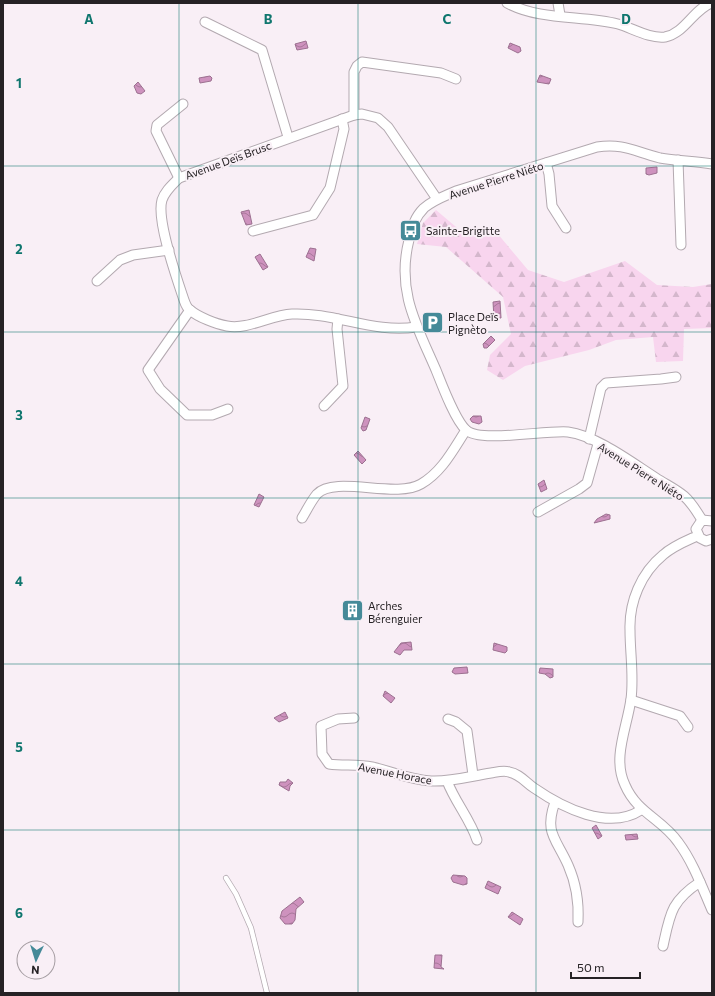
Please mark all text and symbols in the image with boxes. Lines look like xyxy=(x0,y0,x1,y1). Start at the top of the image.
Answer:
text: A xyxy=(84,11,94,27)
text: B xyxy=(264,11,273,27)
text: C xyxy=(443,11,452,27)
text: D xyxy=(621,11,631,27)
text: 1 xyxy=(16,75,22,91)
street label: Avenue Deïs Brusc xyxy=(183,138,273,182)
street label: Avenue Pierre Niéto xyxy=(447,158,545,201)
bus stop icon: Sainte-Brigitte xyxy=(398,217,424,243)
place label: Sainte-Brigitte xyxy=(426,224,500,237)
text: 2 xyxy=(15,241,23,257)
parking icon: Place Deïs Pignèto xyxy=(419,309,445,335)
place label: Place Deïs Pignèto xyxy=(448,310,499,336)
text: 3 xyxy=(15,407,23,423)
street label: Avenue Pierre Niéto xyxy=(596,439,687,503)
text: 4 xyxy=(15,573,23,589)
building icon: Arches Bérenguier xyxy=(339,598,365,624)
place label: Arches Bérenguier xyxy=(368,599,423,625)
text: 5 xyxy=(15,739,23,755)
street label: Avenue Horace xyxy=(357,759,433,787)
text: 6 xyxy=(15,905,23,921)
north arrow xyxy=(16,940,56,980)
scale bar xyxy=(571,954,640,980)
text: 50 m xyxy=(577,960,605,974)
text: N xyxy=(31,964,40,977)

